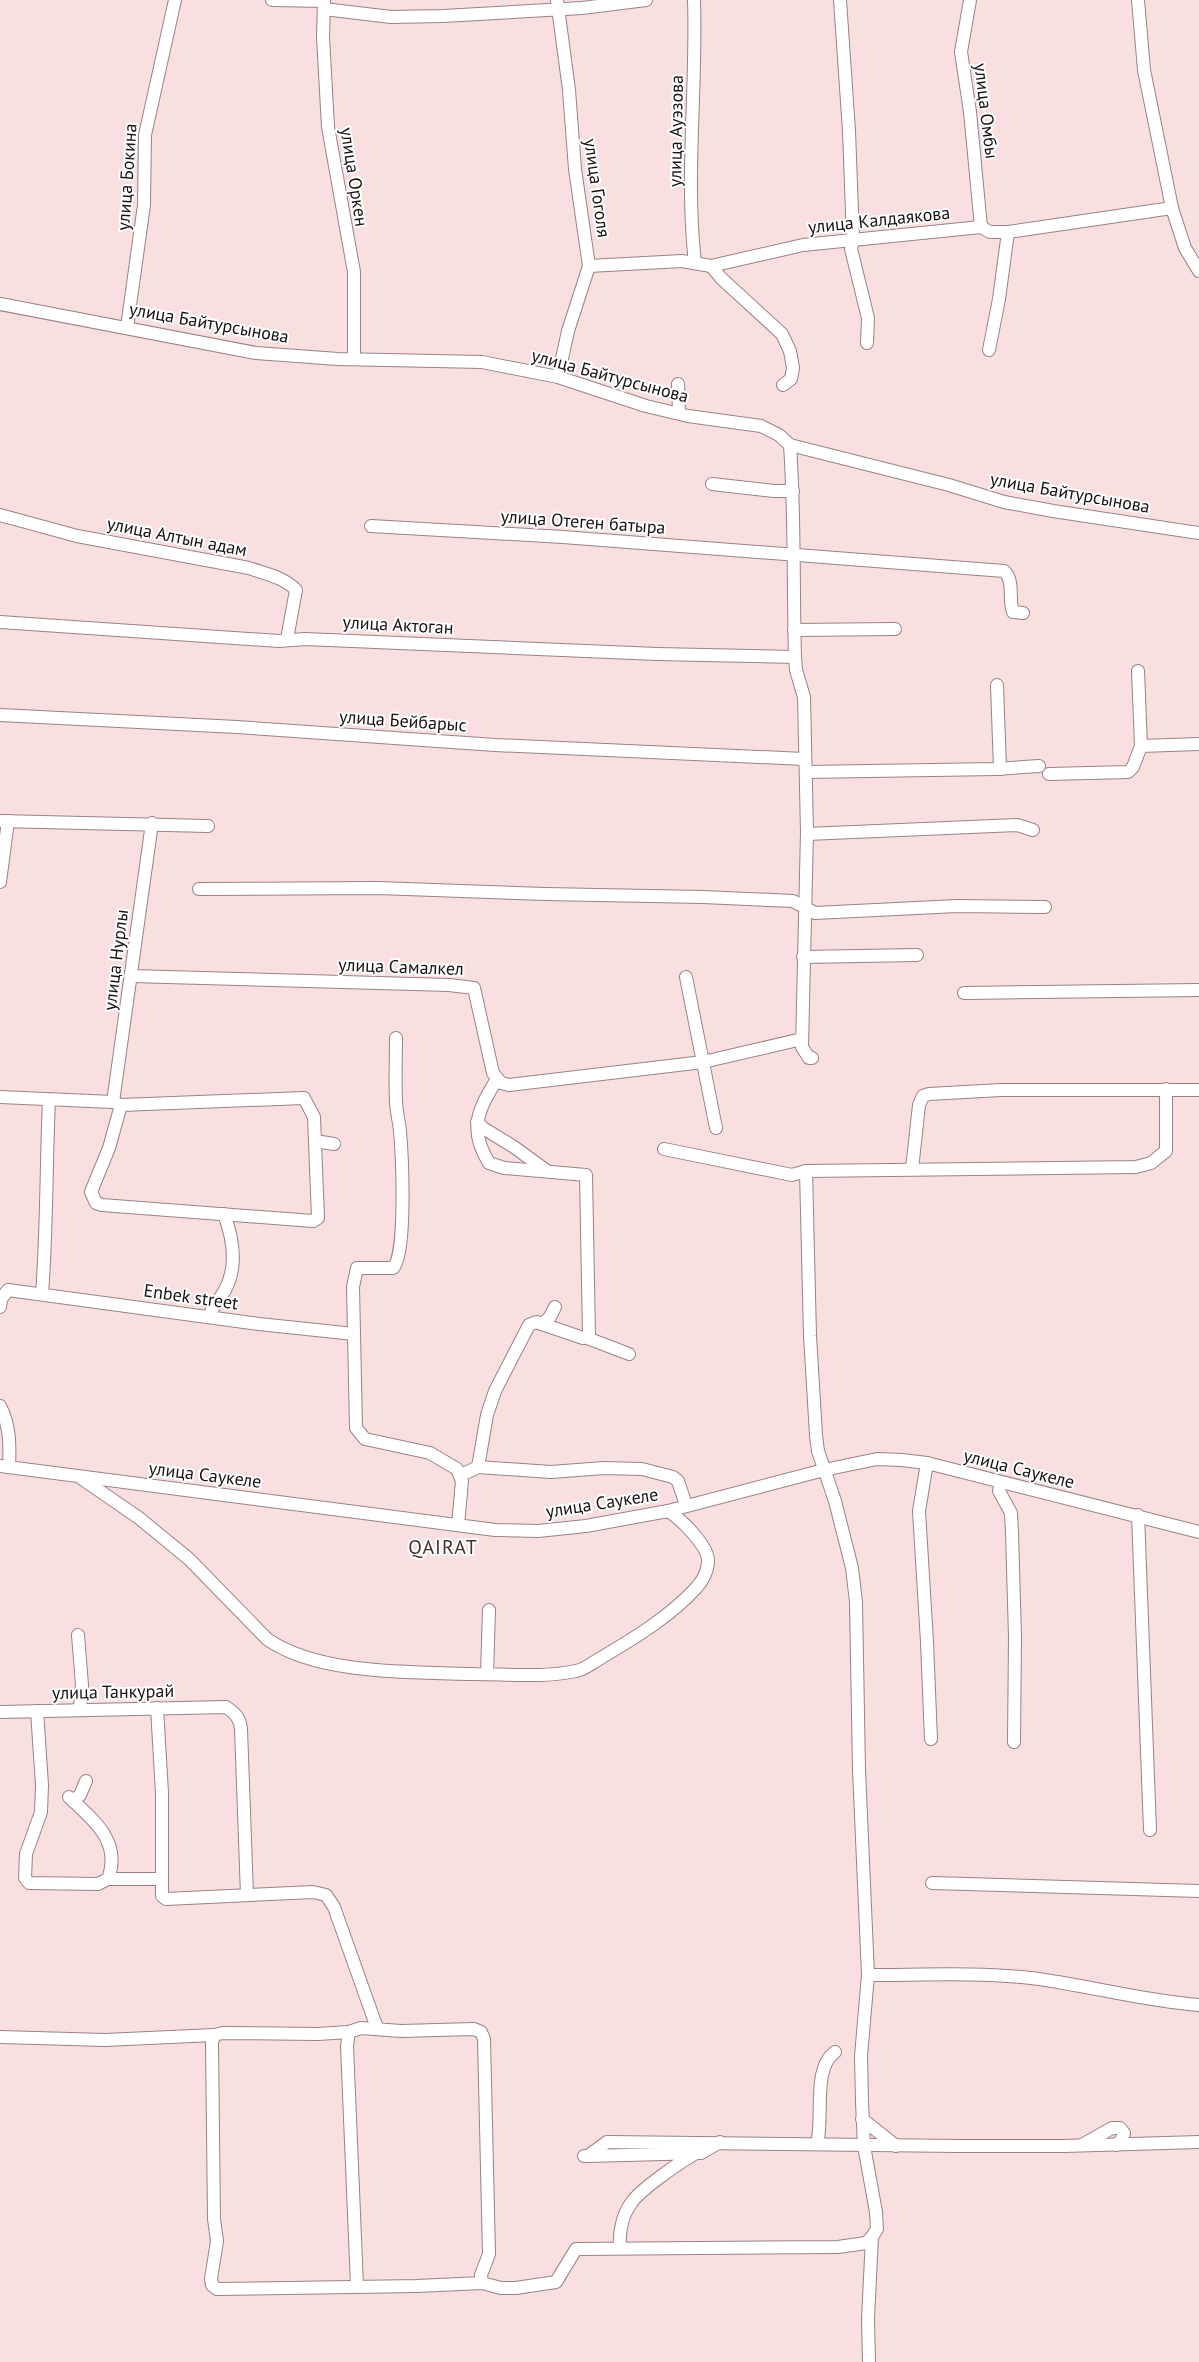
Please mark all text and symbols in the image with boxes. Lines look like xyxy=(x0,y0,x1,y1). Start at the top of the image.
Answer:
street label: улица Омбы xyxy=(969,62,1004,160)
street label: улица Ауэзова xyxy=(663,75,688,187)
street label: улица Бокина xyxy=(111,123,142,231)
street label: улица Оркен xyxy=(335,126,374,228)
street label: улица Гоголя xyxy=(579,137,616,239)
street label: улица Калдаякова xyxy=(807,201,951,238)
street label: улица Байтурсынова xyxy=(127,297,291,348)
street label: улица Байтурсынова xyxy=(529,343,691,408)
street label: улица Байтурсынова xyxy=(988,467,1152,518)
street label: улица Отеген батыра xyxy=(500,504,666,539)
street label: улица Алтын адам xyxy=(105,512,249,561)
street label: улица Актоган xyxy=(342,610,454,639)
street label: улица Бейбарыс xyxy=(338,705,468,736)
street label: улица Нурлы xyxy=(98,908,133,1012)
street label: улица Самалкел xyxy=(338,953,464,980)
street label: Enbek street xyxy=(142,1278,240,1315)
street label: улица Саукеле xyxy=(961,1444,1077,1493)
street label: улица Саукеле xyxy=(147,1456,263,1493)
street label: улица Саукеле xyxy=(544,1482,660,1523)
district label: QAIRAT xyxy=(408,1534,478,1560)
street label: улица Танкурай xyxy=(52,1679,174,1704)

